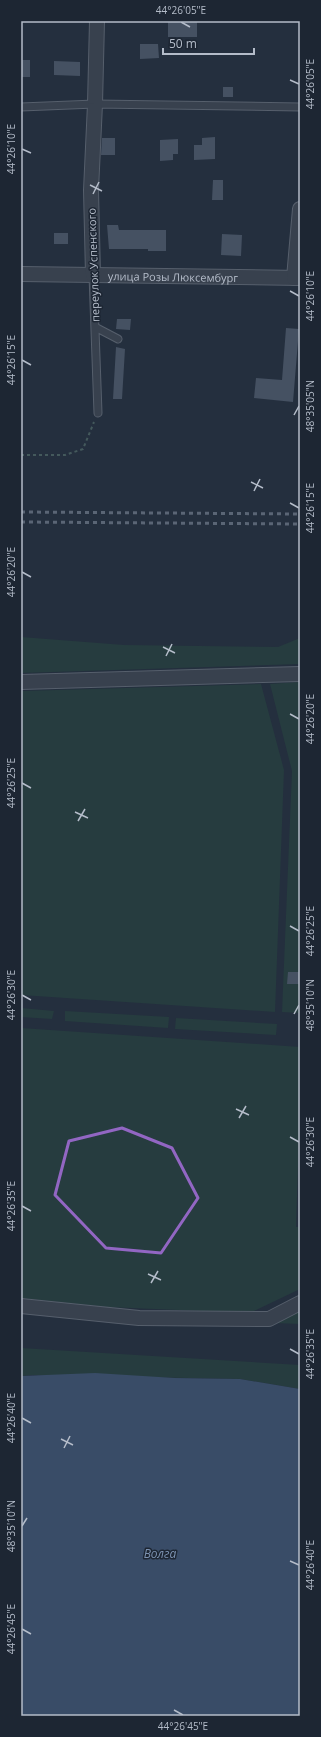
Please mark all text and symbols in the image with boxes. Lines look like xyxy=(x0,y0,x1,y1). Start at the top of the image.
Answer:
text: 44°26'05"E xyxy=(156,3,206,17)
scale bar xyxy=(163,30,254,56)
text: 50 m xyxy=(169,35,197,52)
text: 44°26'05"E xyxy=(303,59,317,109)
text: 44°26'10"E xyxy=(4,124,18,174)
street label: переулок Успенского xyxy=(84,207,102,322)
street label: улица Розы Люксембург xyxy=(108,268,238,285)
text: 44°26'10"E xyxy=(303,271,317,321)
text: 44°26'15"E xyxy=(4,335,18,385)
text: 48°35'05"N xyxy=(303,380,317,432)
text: 44°26'15"E xyxy=(303,483,317,533)
text: 44°26'20"E xyxy=(4,547,18,597)
text: 44°26'20"E xyxy=(303,694,317,744)
text: 44°26'25"E xyxy=(4,758,18,808)
text: 44°26'25"E xyxy=(303,906,317,956)
text: 44°26'30"E xyxy=(4,970,18,1020)
text: 48°35'10"N xyxy=(303,979,317,1031)
text: 44°26'30"E xyxy=(303,1117,317,1167)
text: 44°26'35"E xyxy=(4,1181,18,1231)
text: 44°26'35"E xyxy=(303,1329,317,1379)
text: 44°26'40"E xyxy=(4,1393,18,1443)
text: 48°35'10"N xyxy=(4,1500,18,1552)
text: 44°26'40"E xyxy=(303,1540,317,1590)
water label: Волга xyxy=(144,1545,177,1562)
text: 44°26'45"E xyxy=(4,1604,18,1654)
text: 44°26'45"E xyxy=(158,1719,208,1733)

